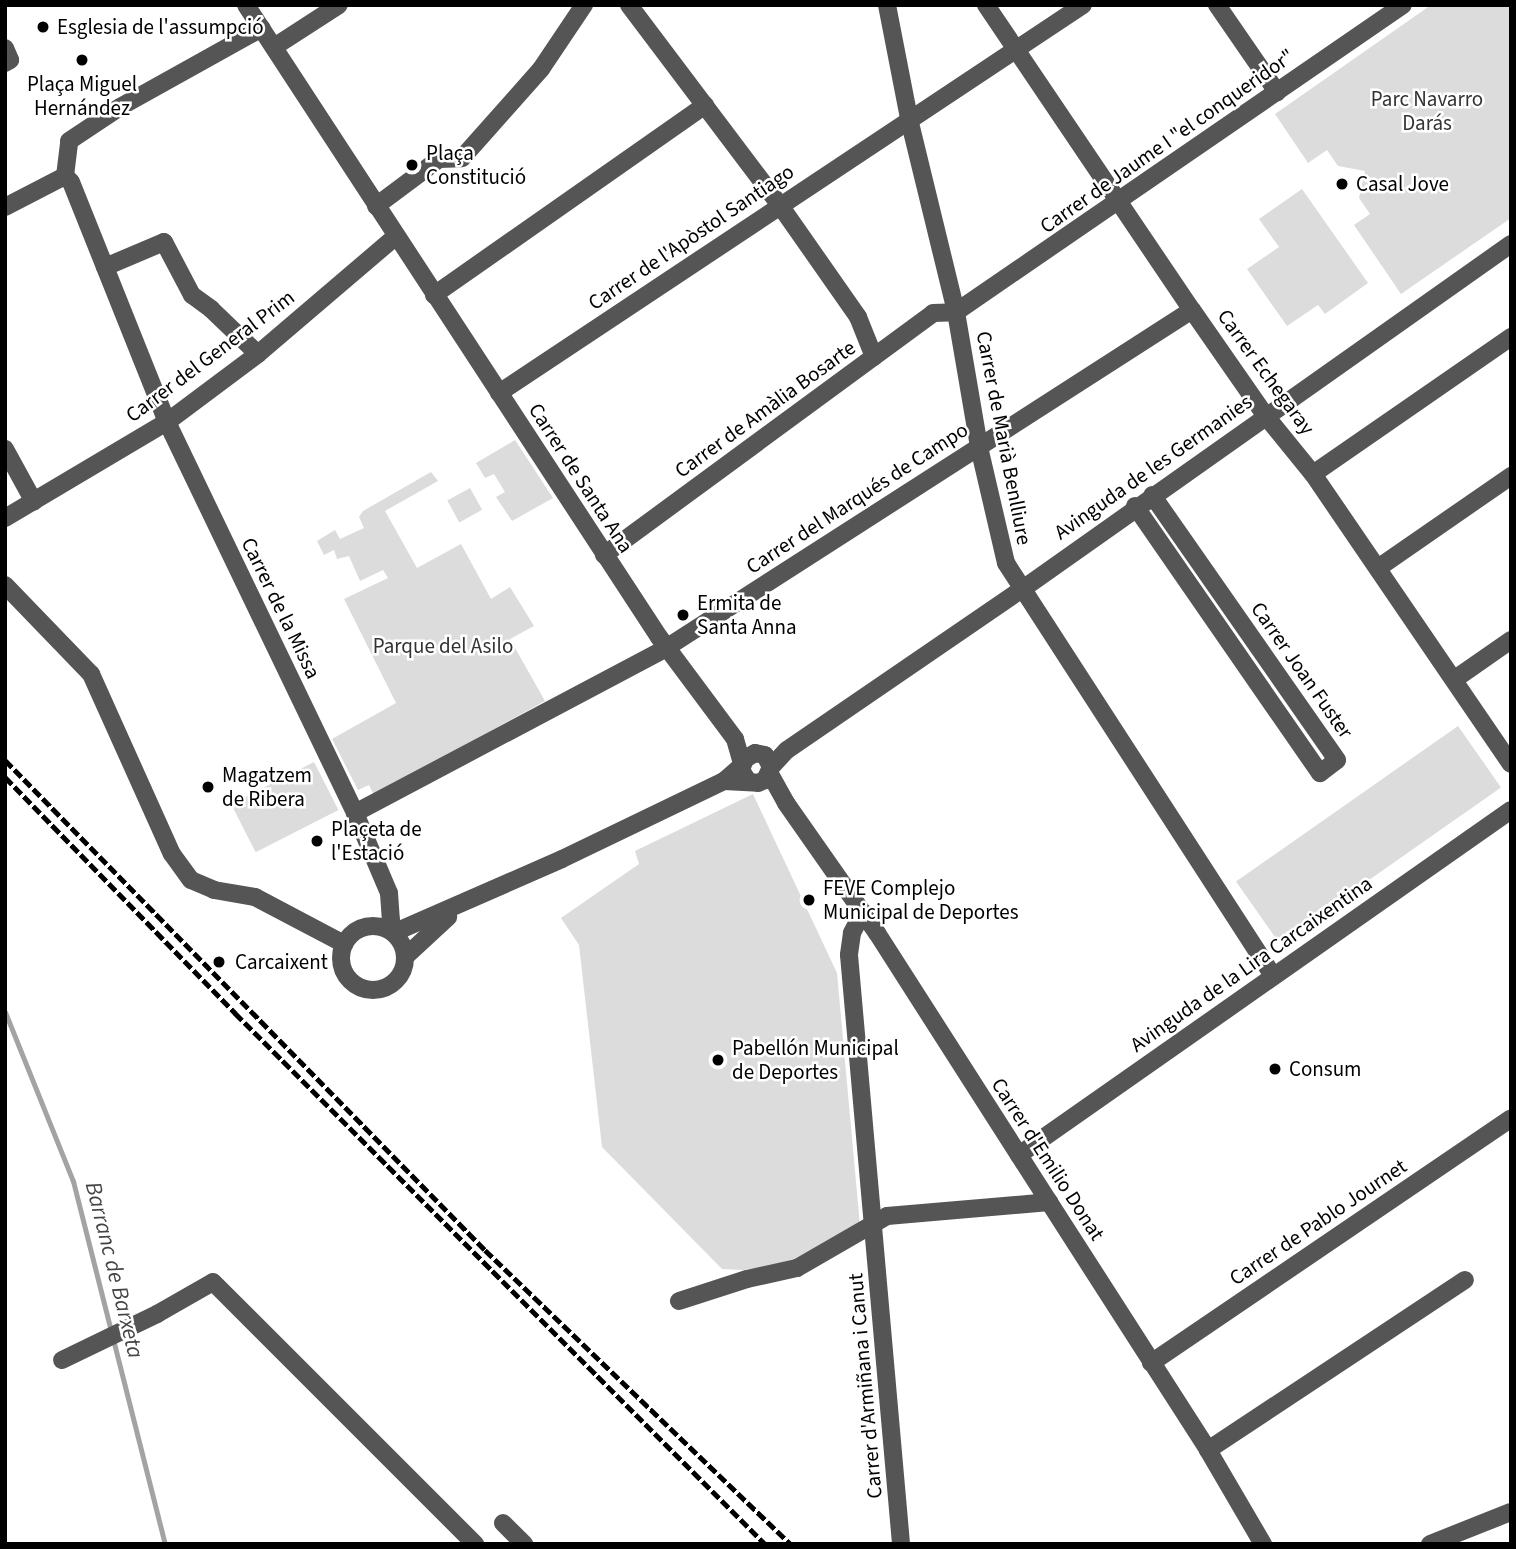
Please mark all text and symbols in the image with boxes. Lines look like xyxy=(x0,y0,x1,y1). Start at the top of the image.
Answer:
place label: Esglesia de l'assumpció xyxy=(57,14,264,40)
marker: Esglesia de l'assumpció xyxy=(35,19,51,35)
street label: Carrer de Jaume I "el conqueridor" xyxy=(1035,43,1299,239)
marker: Plaça Miguel Hernández xyxy=(74,52,90,68)
place label: Plaça Miguel Hernández xyxy=(27,71,137,121)
park label: Parc Navarro Darás xyxy=(1371,86,1483,136)
place label: Plaça Constitució xyxy=(426,140,526,190)
marker: Plaça Constitució xyxy=(404,157,420,173)
street label: Carrer de l'Apòstol Santiago xyxy=(583,159,799,315)
place label: Casal Jove xyxy=(1356,171,1449,197)
marker: Casal Jove xyxy=(1334,176,1350,192)
street label: Carrer del General Prim xyxy=(121,284,299,428)
street label: Carrer Echegaray xyxy=(1212,304,1320,440)
street label: Carrer de Marià Benlliure xyxy=(971,329,1037,547)
street label: Carrer de Amàlia Bosarte xyxy=(670,335,860,483)
street label: Avinguda de les Germanies xyxy=(1049,389,1257,545)
street label: Carrer de Santa Ana xyxy=(523,398,639,558)
street label: Carrer del Marqués de Campo xyxy=(741,417,973,579)
street label: Carrer de la Missa xyxy=(236,533,326,683)
place label: Ermita de Santa Anna xyxy=(697,590,797,640)
street label: Carrer Joan Fuster xyxy=(1246,597,1358,743)
marker: Ermita de Santa Anna xyxy=(675,607,691,623)
park label: Parque del Asilo xyxy=(373,633,513,659)
place label: Magatzem de Ribera xyxy=(222,762,312,812)
marker: Magatzem de Ribera xyxy=(200,779,216,795)
place label: Plaçeta de l'Estació xyxy=(331,816,422,866)
marker: Plaçeta de l'Estació xyxy=(309,833,325,849)
street label: Avinguda de la Lira Carcaixentina xyxy=(1125,871,1377,1057)
place label: FEVE Complejo Municipal de Deportes xyxy=(823,875,1019,925)
marker: FEVE Complejo Municipal de Deportes xyxy=(801,892,817,908)
place label: Carcaixent xyxy=(235,949,328,975)
marker: Carcaixent xyxy=(209,952,229,972)
place label: Pabellón Municipal de Deportes xyxy=(732,1035,899,1085)
marker: Pabellón Municipal de Deportes xyxy=(710,1052,726,1068)
place label: Consum xyxy=(1289,1056,1361,1082)
marker: Consum xyxy=(1267,1061,1283,1077)
street label: Carrer d'Emilio Donat xyxy=(986,1073,1110,1245)
street label: Carrer de Pablo Journet xyxy=(1225,1153,1411,1291)
water label: Barranc de Barxeta xyxy=(79,1179,149,1361)
street label: Carrer d'Armiñana i Canut xyxy=(843,1272,887,1500)

